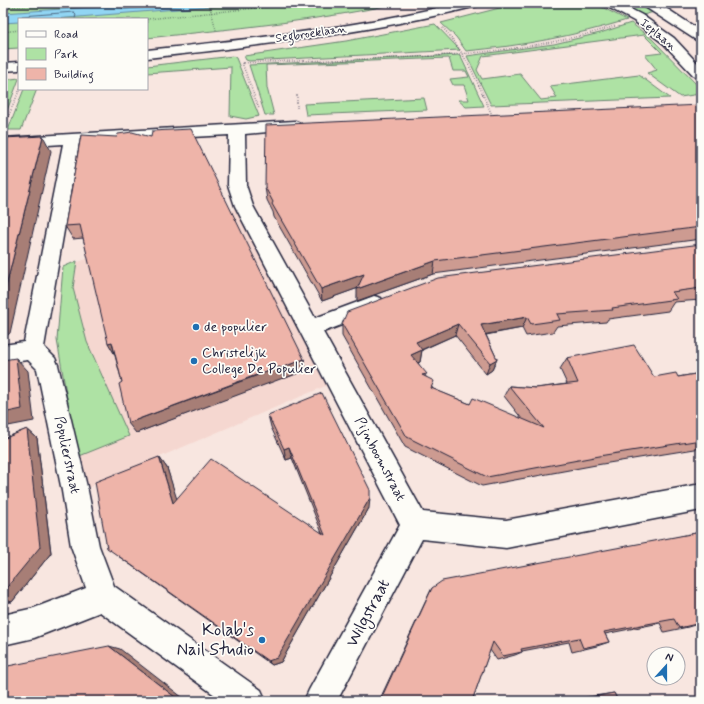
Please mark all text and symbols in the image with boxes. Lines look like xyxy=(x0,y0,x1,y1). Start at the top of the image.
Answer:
street label: Ieplaan xyxy=(637,16,680,55)
legend xyxy=(18,18,148,90)
street label: Segbroeklaan xyxy=(274,21,348,48)
text: Road xyxy=(54,27,78,43)
text: Park xyxy=(54,47,78,63)
text: Building xyxy=(54,67,94,84)
place label: de populier xyxy=(204,318,267,336)
marker: de populier xyxy=(191,322,201,332)
place label: Christelijk College De Populier xyxy=(202,344,316,378)
marker: Christelijk College De Populier xyxy=(189,356,199,366)
street label: Pijnboomstraat xyxy=(350,414,410,504)
street label: Populierstraat xyxy=(50,415,84,495)
street label: Wilgstraat xyxy=(341,575,397,652)
place label: Kolab's Nail Studio xyxy=(177,619,255,661)
marker: Kolab's Nail Studio xyxy=(257,635,267,645)
north arrow xyxy=(646,646,686,686)
text: N xyxy=(663,650,675,665)

